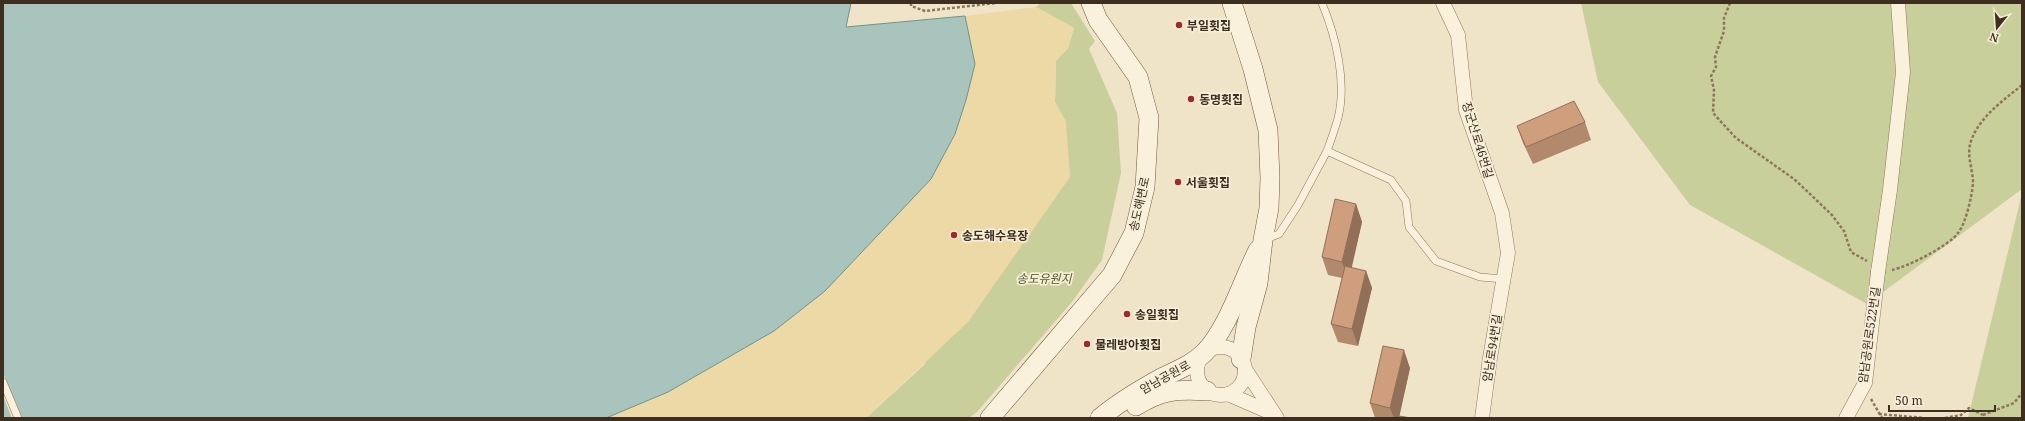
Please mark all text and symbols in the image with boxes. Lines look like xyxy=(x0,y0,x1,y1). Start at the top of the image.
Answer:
north arrow xyxy=(1977,8,2017,48)
place label: 부일횟집 xyxy=(1187,17,1231,34)
marker: 부일횟집 xyxy=(1174,20,1184,30)
text: N xyxy=(1987,30,2000,46)
place label: 동명횟집 xyxy=(1199,91,1243,108)
marker: 동명횟집 xyxy=(1186,94,1196,104)
street label: 장군산로46번길 xyxy=(1458,99,1498,181)
place label: 서울횟집 xyxy=(1186,174,1230,191)
street label: 송도해변로 xyxy=(1125,175,1153,233)
marker: 서울횟집 xyxy=(1173,177,1183,187)
place label: 송도해수욕장 xyxy=(962,227,1028,244)
marker: 송도해수욕장 xyxy=(949,230,959,240)
park label: 송도유원지 xyxy=(1016,270,1073,287)
street label: 암남공원로522번길 xyxy=(1854,286,1884,384)
place label: 송일횟집 xyxy=(1135,306,1179,323)
marker: 송일횟집 xyxy=(1122,309,1132,319)
street label: 암남로94번길 xyxy=(1478,313,1506,383)
place label: 물레방아횟집 xyxy=(1095,336,1161,353)
marker: 물레방아횟집 xyxy=(1082,339,1092,349)
street label: 암남공원로 xyxy=(1137,356,1193,398)
scale bar xyxy=(1889,387,1995,413)
text: 50 m xyxy=(1895,392,1923,409)

